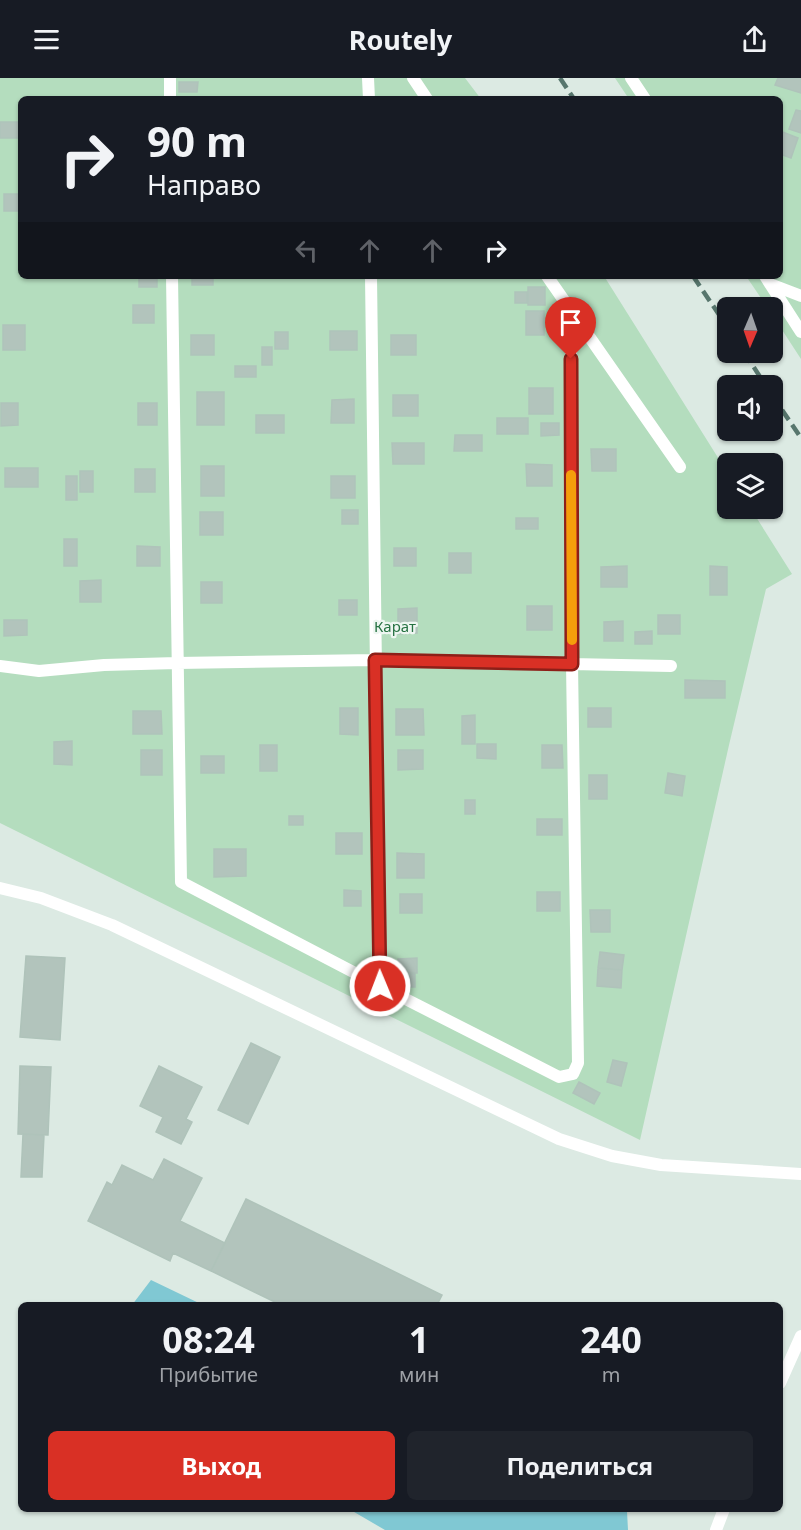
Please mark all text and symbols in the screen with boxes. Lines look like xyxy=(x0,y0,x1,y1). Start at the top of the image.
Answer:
text: Routely xyxy=(349,21,452,58)
icon: menu xyxy=(30,23,63,56)
icon: share xyxy=(738,23,771,56)
text: 90 m xyxy=(147,112,247,169)
icon: right xyxy=(48,120,126,198)
text: Направо xyxy=(147,166,261,203)
icon: left xyxy=(290,234,323,267)
icon: ahead xyxy=(353,234,386,267)
icon: ahead xyxy=(416,234,449,267)
icon: right xyxy=(479,234,512,267)
pin xyxy=(545,297,596,359)
north arrow xyxy=(717,297,783,363)
map controls xyxy=(717,297,783,519)
icon: arrive xyxy=(554,306,587,339)
button: sound xyxy=(717,375,783,441)
button: layers xyxy=(717,453,783,519)
park label: Карат xyxy=(374,616,416,636)
position arrow xyxy=(348,954,412,1018)
text: 08:24 xyxy=(162,1315,255,1364)
text: 1 xyxy=(409,1315,429,1364)
text: 240 xyxy=(580,1315,642,1364)
text: Прибытие xyxy=(159,1361,258,1388)
text: мин xyxy=(399,1361,439,1388)
text: m xyxy=(602,1361,620,1388)
button: Выход xyxy=(48,1431,395,1500)
button: Поделиться xyxy=(407,1431,753,1500)

